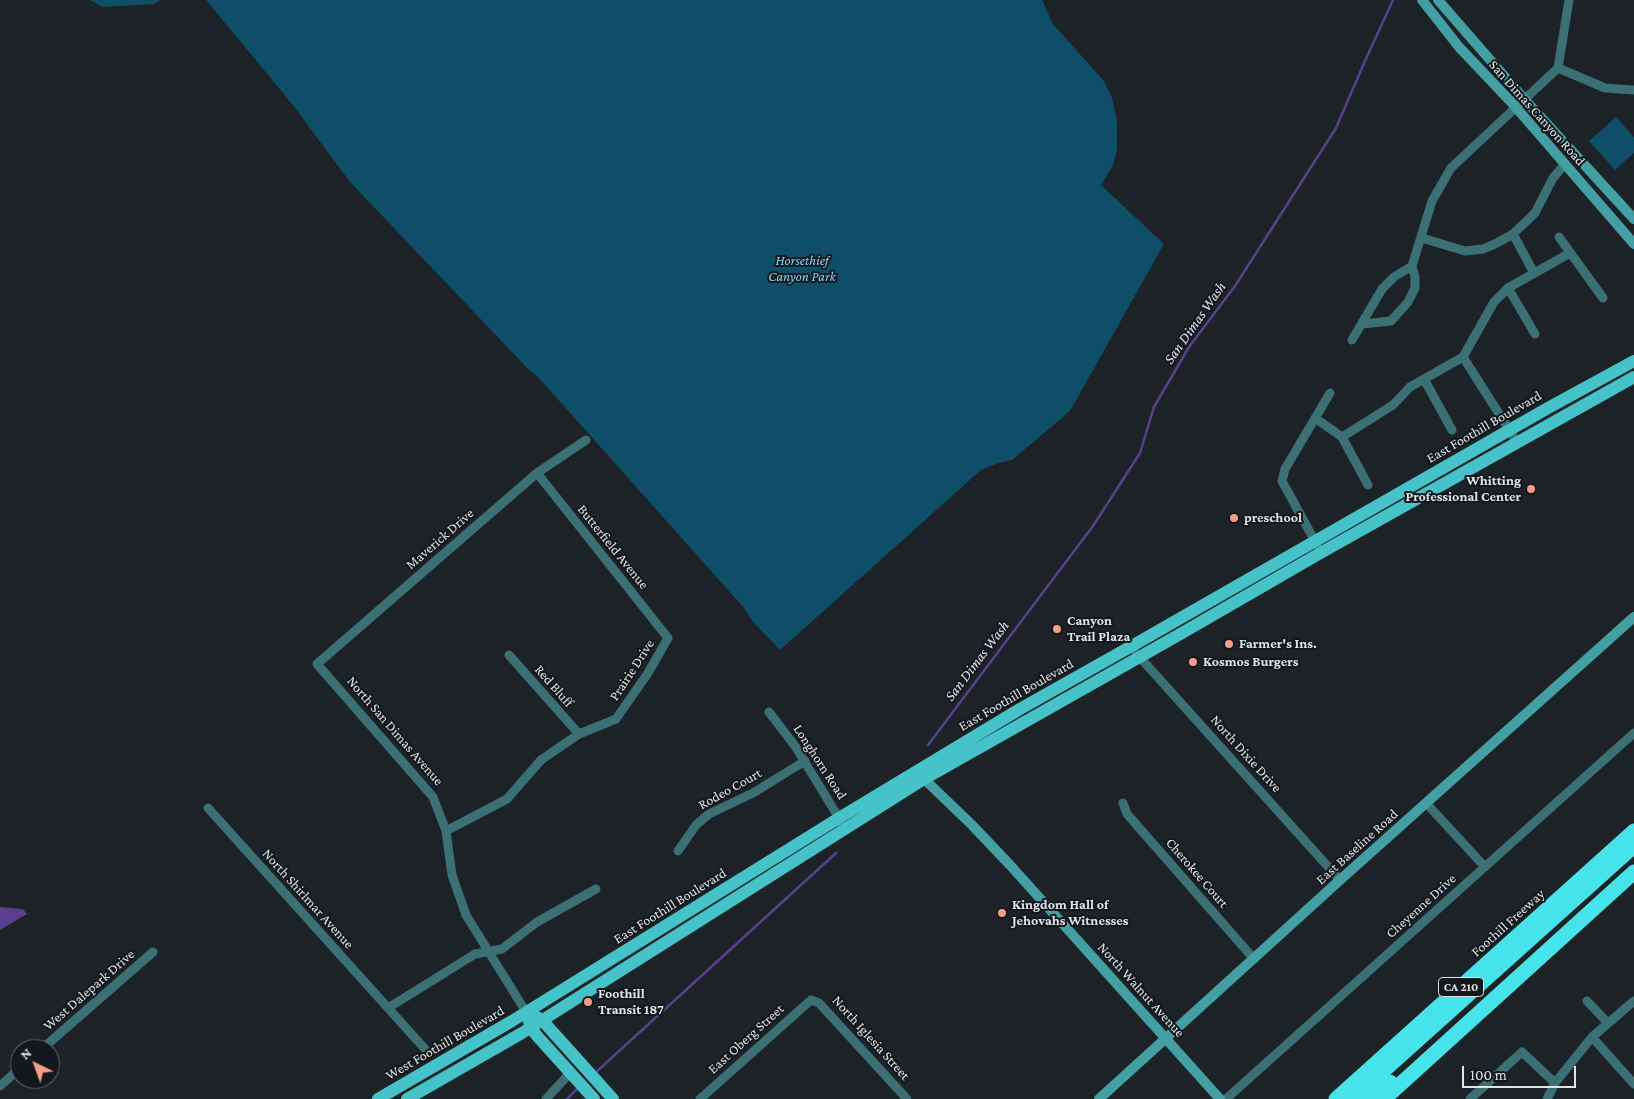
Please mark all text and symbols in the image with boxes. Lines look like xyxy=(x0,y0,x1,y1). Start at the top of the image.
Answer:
street label: San Dimas Canyon Road xyxy=(1485,57,1589,169)
park label: Horsethief Canyon Park xyxy=(768,253,836,286)
water label: San Dimas Wash xyxy=(1160,279,1230,367)
street label: East Foothill Boulevard xyxy=(1424,387,1544,467)
place label: Whitting Professional Center xyxy=(1405,473,1521,506)
marker: Whitting Professional Center xyxy=(1525,483,1537,495)
street label: Butterfield Avenue xyxy=(574,501,652,593)
street label: Maverick Drive xyxy=(403,505,477,573)
place label: preschool xyxy=(1244,510,1302,526)
marker: preschool xyxy=(1228,512,1240,524)
place label: Canyon Trail Plaza xyxy=(1067,613,1130,646)
water label: San Dimas Wash xyxy=(941,617,1013,705)
marker: Canyon Trail Plaza xyxy=(1051,623,1063,635)
street label: Prairie Drive xyxy=(606,636,658,704)
place label: Farmer's Ins. xyxy=(1239,636,1317,652)
marker: Farmer's Ins. xyxy=(1223,638,1235,650)
place label: Kosmos Burgers xyxy=(1203,654,1298,670)
street label: East Foothill Boulevard xyxy=(956,655,1076,735)
marker: Kosmos Burgers xyxy=(1187,656,1199,668)
street label: Red Bluff xyxy=(531,661,577,711)
street label: North San Dimas Avenue xyxy=(343,673,447,789)
street label: North Dixie Drive xyxy=(1207,712,1285,796)
street label: Longhorn Road xyxy=(789,721,851,803)
street label: Rodeo Court xyxy=(695,765,765,813)
street label: East Baseline Road xyxy=(1312,806,1402,888)
street label: Cherokee Court xyxy=(1162,835,1232,911)
street label: North Shirlmar Avenue xyxy=(259,846,357,952)
street label: East Foothill Boulevard xyxy=(610,864,730,948)
street label: Cheyenne Drive xyxy=(1382,870,1460,942)
street label: Foothill Freeway xyxy=(1468,886,1548,960)
place label: Kingdom Hall of Jehovahs Witnesses xyxy=(1012,897,1129,930)
marker: Kingdom Hall of Jehovahs Witnesses xyxy=(996,907,1008,919)
street label: North Walnut Avenue xyxy=(1094,939,1188,1041)
street label: West Dalepark Drive xyxy=(40,946,138,1034)
road number: CA 210 xyxy=(1438,978,1484,996)
place label: Foothill Transit 187 xyxy=(598,986,664,1019)
street label: North Iglesia Street xyxy=(829,992,913,1084)
marker: Foothill Transit 187 xyxy=(582,996,594,1008)
street label: East Oberg Street xyxy=(705,1000,787,1078)
street label: West Foothill Boulevard xyxy=(383,1002,507,1084)
north arrow xyxy=(10,1039,60,1089)
text: N xyxy=(17,1044,35,1063)
scale bar xyxy=(1464,1056,1578,1088)
text: 100 m xyxy=(1470,1067,1507,1083)

